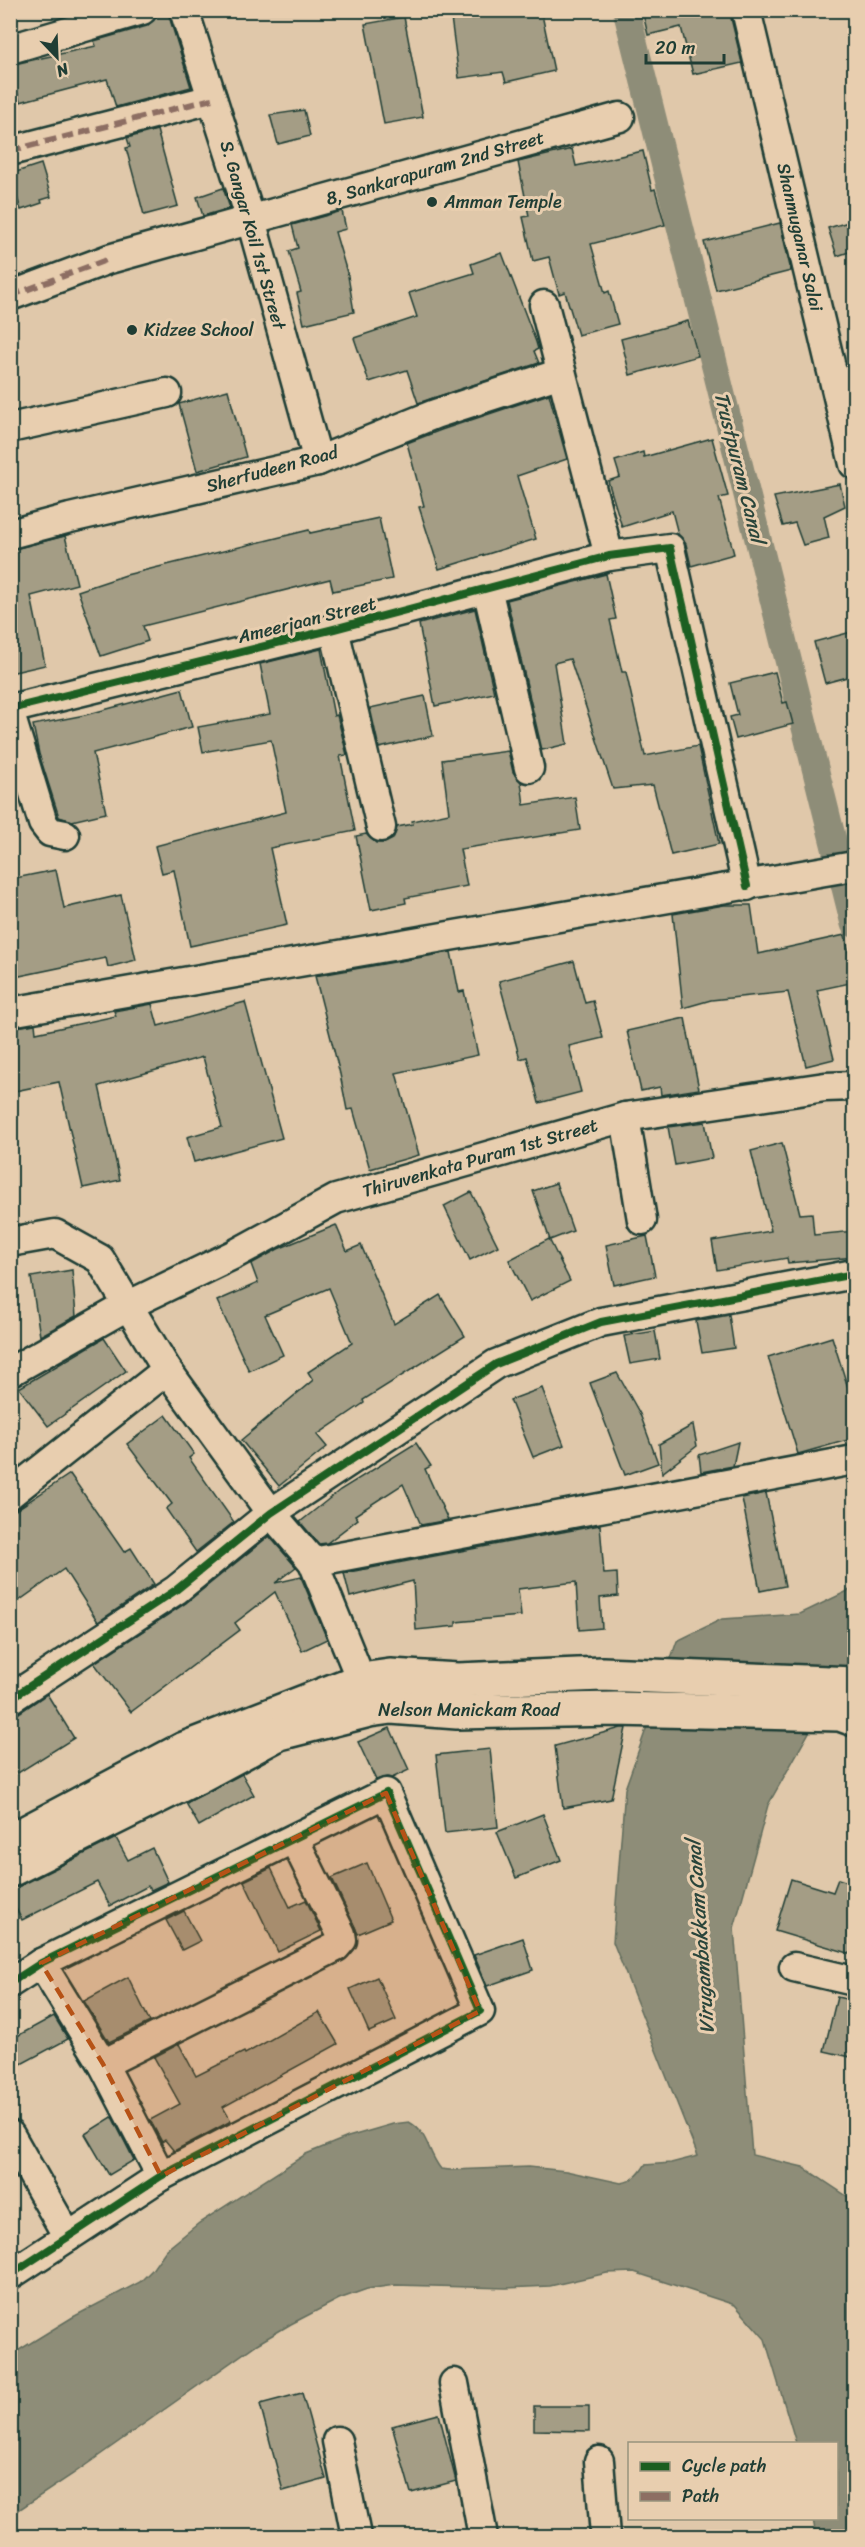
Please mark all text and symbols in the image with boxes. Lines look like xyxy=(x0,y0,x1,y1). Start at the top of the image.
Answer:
north arrow xyxy=(27,27,87,87)
scale bar xyxy=(646,27,724,65)
text: 20 m xyxy=(655,32,695,64)
text: N xyxy=(51,54,74,86)
street label: 8, Sankarapuram 2nd Street xyxy=(322,121,548,215)
street label: S. Gangar Koil 1st Street xyxy=(211,137,296,334)
street label: Shanmuganar Salai xyxy=(767,160,833,315)
place label: Amman Temple xyxy=(443,186,562,218)
marker: Amman Temple xyxy=(425,195,439,209)
place label: Kidzee School xyxy=(144,314,255,346)
marker: Kidzee School xyxy=(125,323,139,337)
water label: Trustpuram Canal xyxy=(704,388,776,551)
street label: Sherfudeen Road xyxy=(203,436,343,502)
street label: Ameerjaan Street xyxy=(233,587,380,653)
street label: Thiruvenkata Puram 1st Street xyxy=(358,1109,602,1207)
street label: Nelson Manickam Road xyxy=(378,1694,561,1726)
water label: Virugambakkam Canal xyxy=(676,1835,725,2035)
legend xyxy=(628,2442,838,2520)
text: Cycle path xyxy=(682,2450,766,2482)
text: Path xyxy=(682,2480,719,2512)

